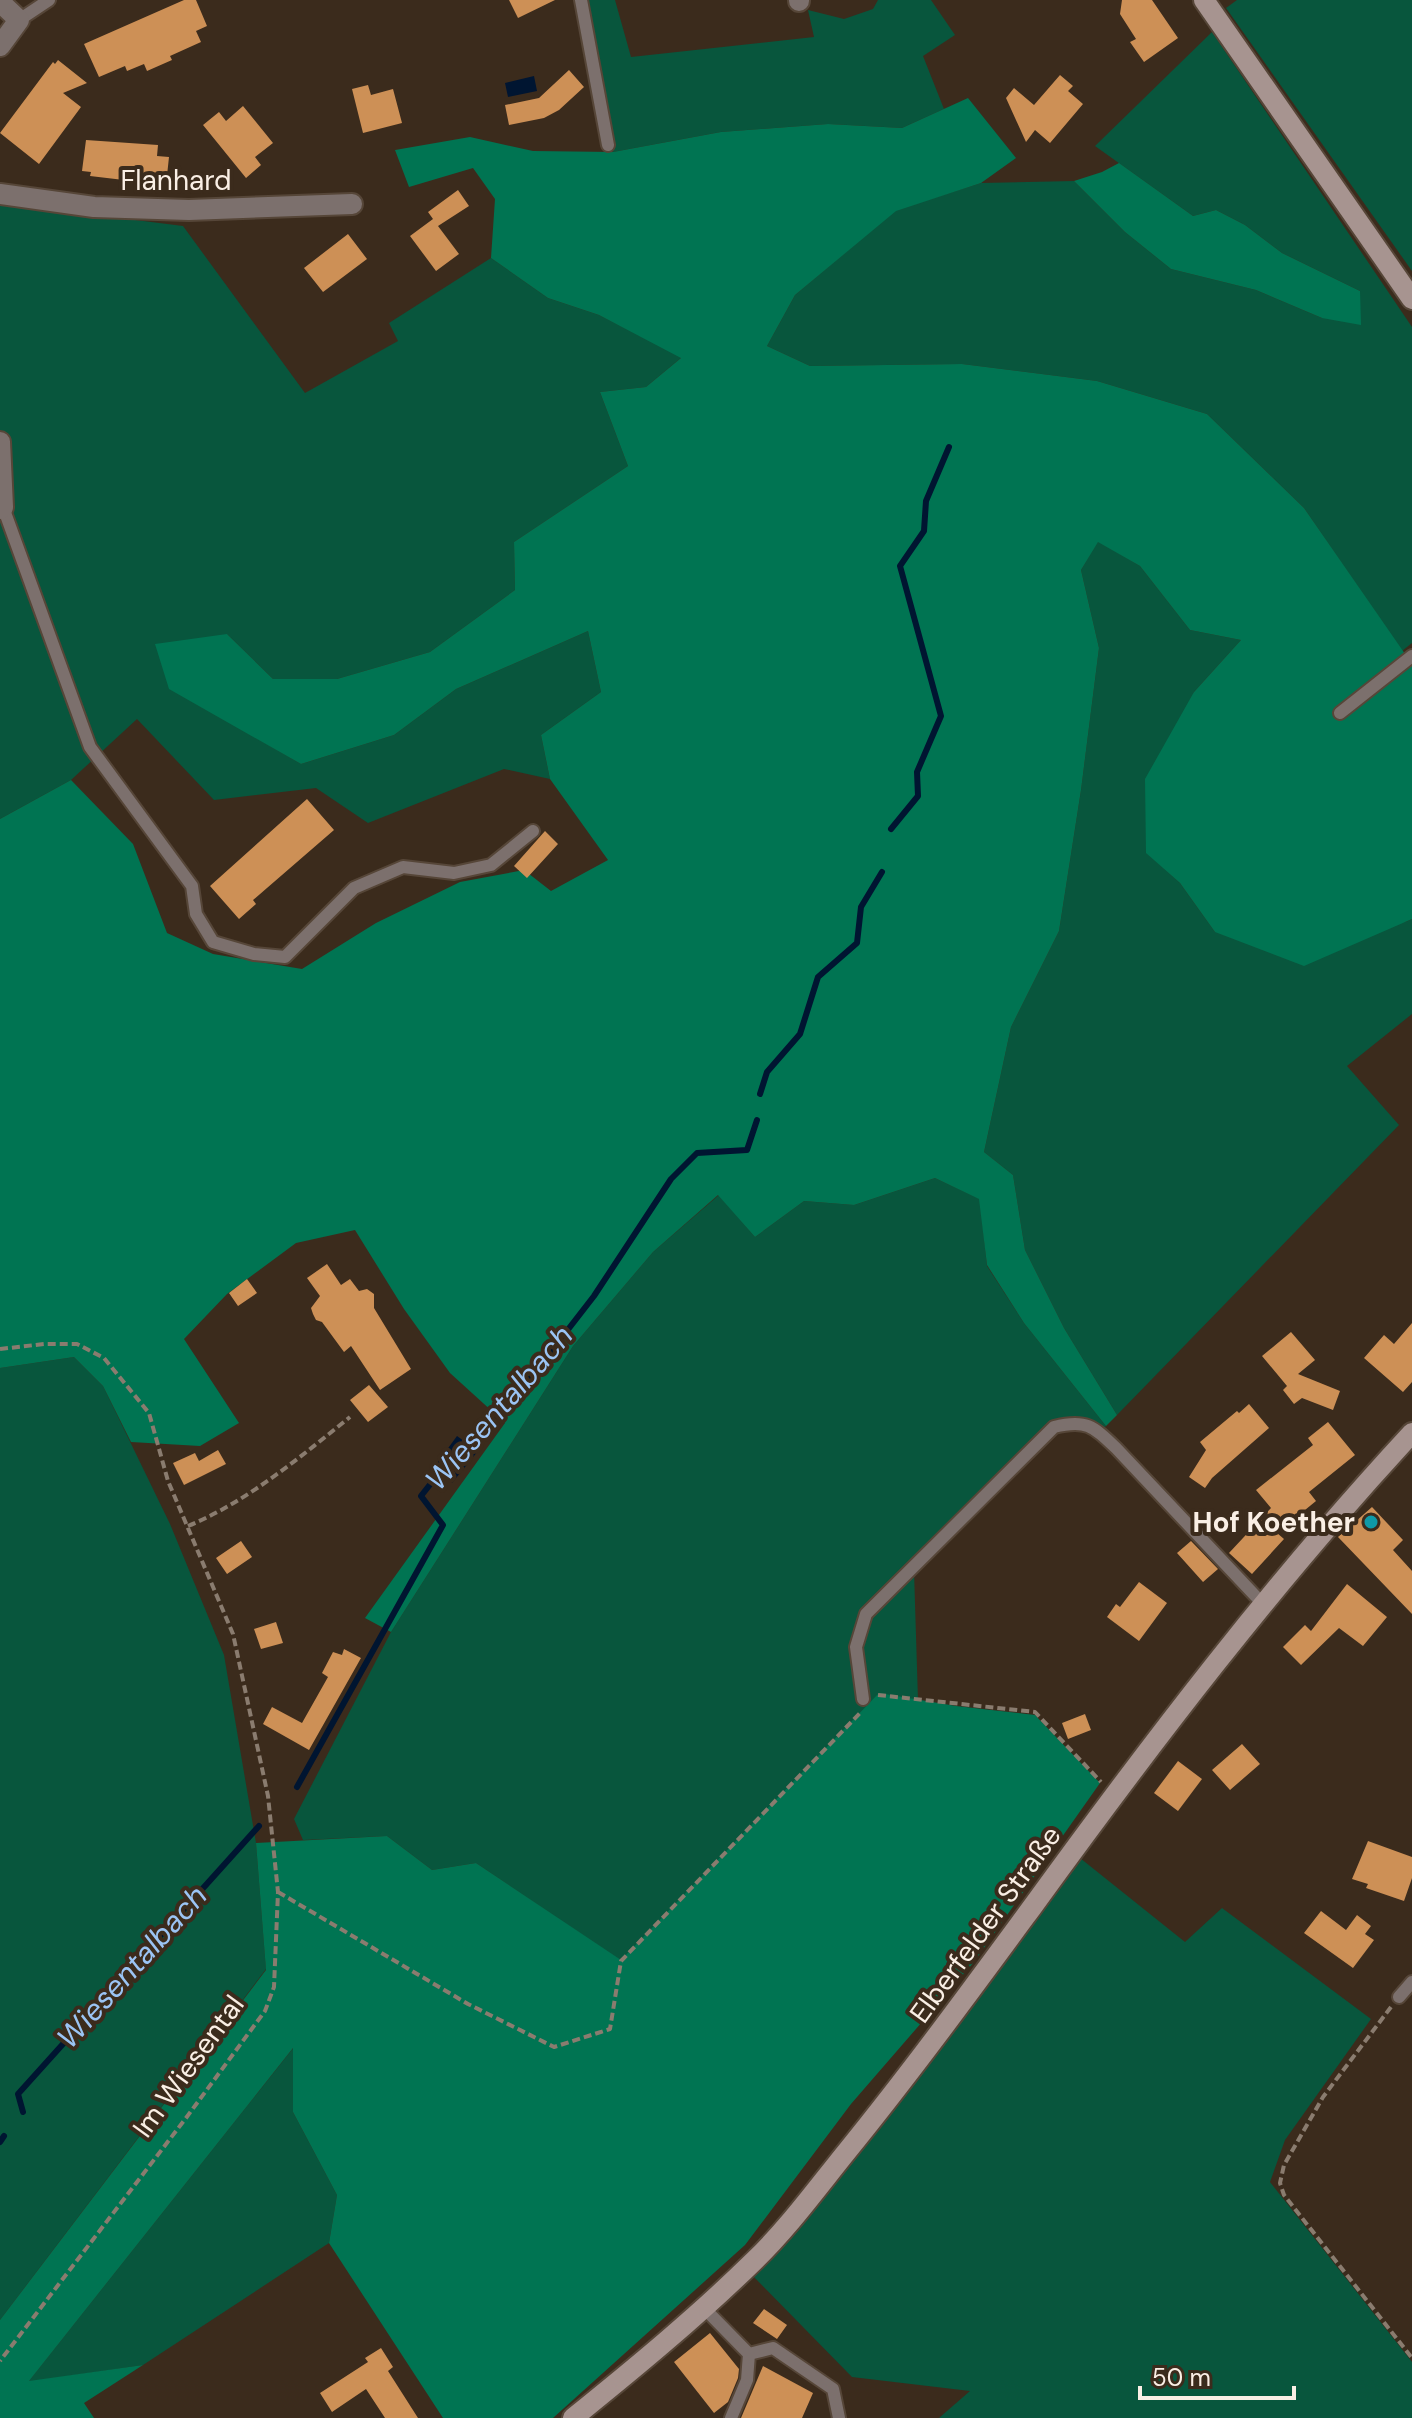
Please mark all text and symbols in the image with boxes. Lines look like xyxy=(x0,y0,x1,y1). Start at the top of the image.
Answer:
street label: Flanhard xyxy=(120,162,232,199)
water label: Wiesentalbach xyxy=(416,1317,581,1498)
place label: Hof Koether xyxy=(1192,1504,1355,1541)
marker: Hof Koether xyxy=(1362,1513,1380,1531)
street label: Elberfelder Straße xyxy=(901,1818,1069,2030)
water label: Wiesentalbach xyxy=(48,1877,215,2057)
street label: Im Wiesental xyxy=(124,1988,253,2145)
scale bar xyxy=(1140,2350,1294,2400)
text: 50 m xyxy=(1152,2362,1211,2393)

